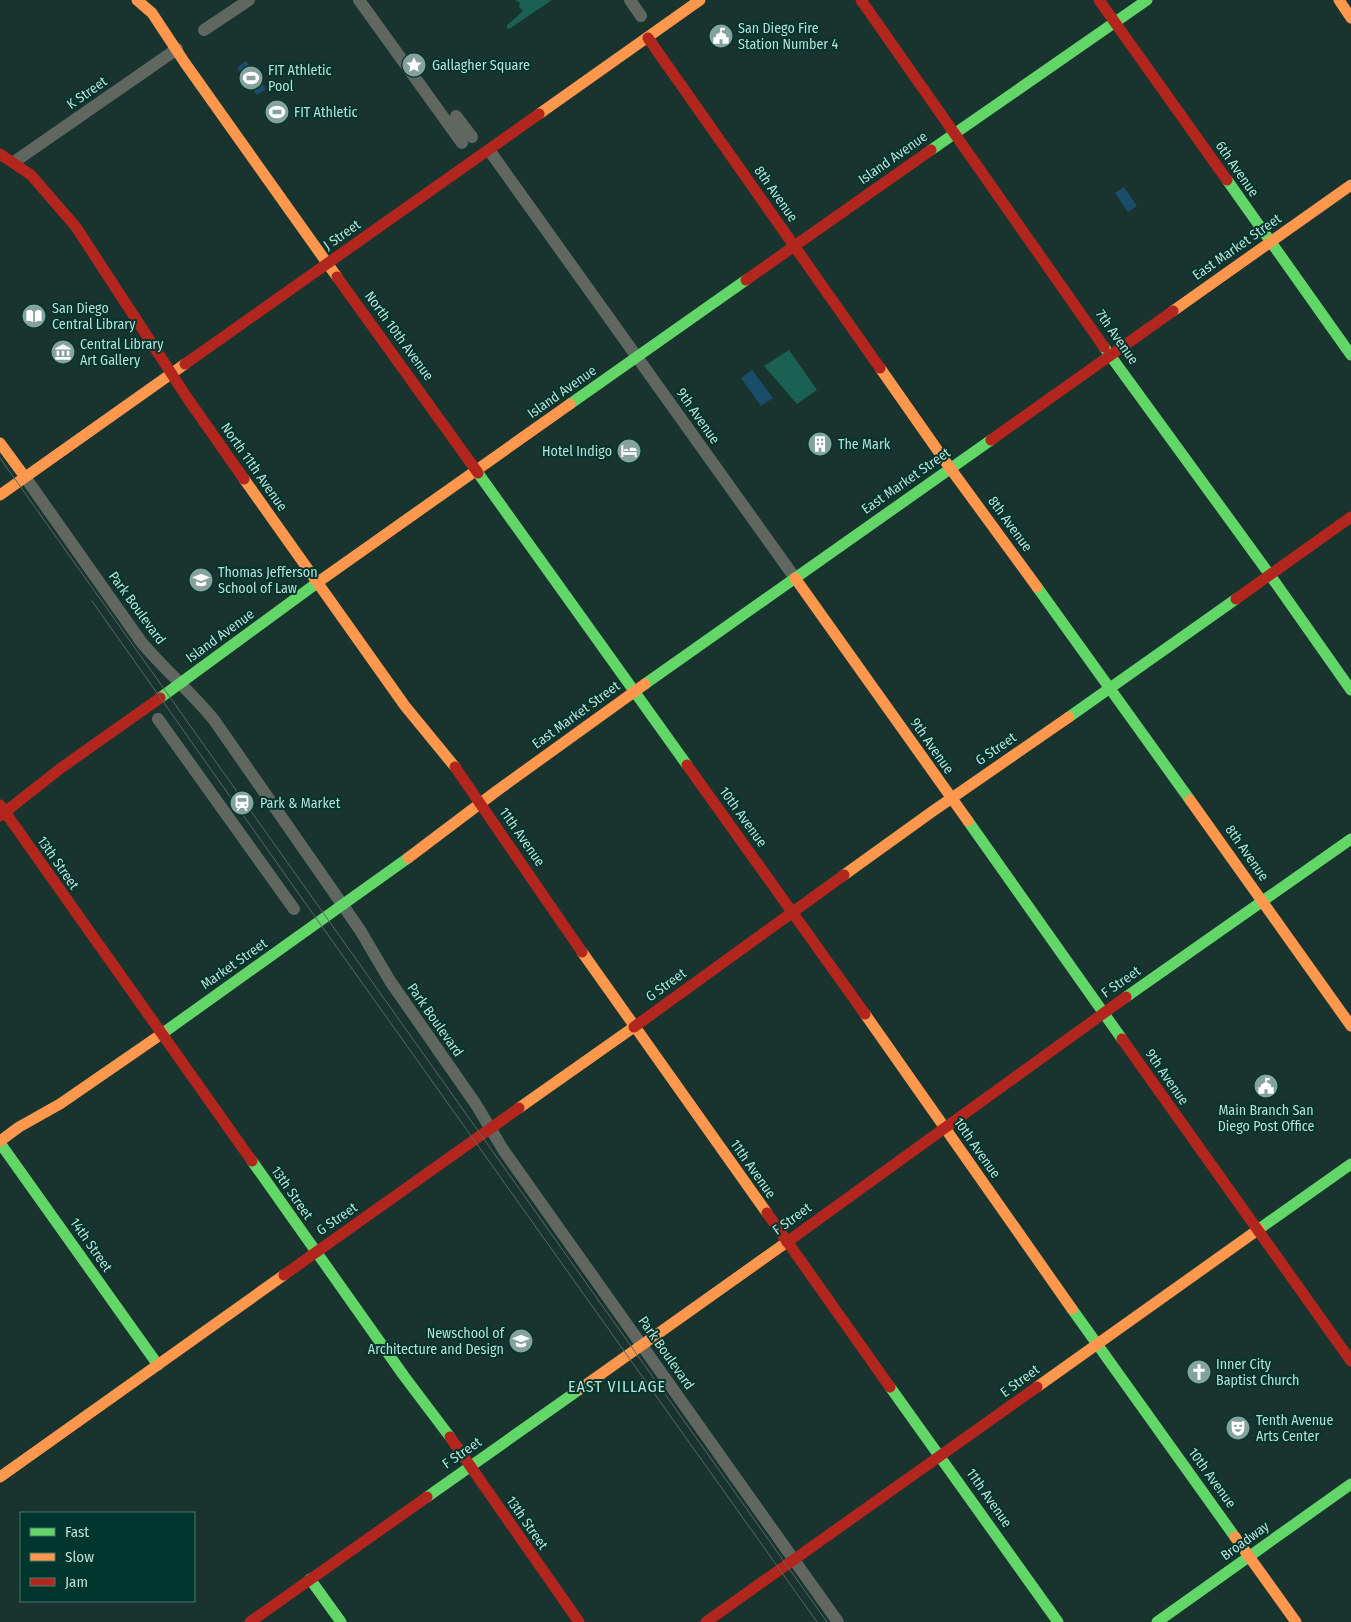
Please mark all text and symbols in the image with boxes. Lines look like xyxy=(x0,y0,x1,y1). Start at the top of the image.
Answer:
place label: San Diego Fire Station Number 4 xyxy=(738,20,839,53)
public building icon: San Diego Fire Station Number 4 xyxy=(708,23,734,49)
place icon: Gallagher Square xyxy=(401,52,427,78)
place label: Gallagher Square xyxy=(432,57,530,74)
place label: FIT Athletic Pool xyxy=(268,62,332,95)
sports icon: FIT Athletic Pool xyxy=(238,65,264,91)
street label: K Street xyxy=(64,73,111,113)
sports icon: FIT Athletic xyxy=(264,99,290,125)
place label: FIT Athletic xyxy=(294,104,358,121)
street label: Island Avenue xyxy=(855,128,931,188)
street label: 6th Avenue xyxy=(1212,138,1262,200)
street label: 8th Avenue xyxy=(751,163,801,225)
street label: East Market Street xyxy=(1189,210,1285,284)
street label: J Street xyxy=(320,216,364,254)
street label: North 10th Avenue xyxy=(361,288,437,384)
place label: San Diego Central Library xyxy=(52,300,136,333)
library icon: San Diego Central Library xyxy=(21,303,47,329)
street label: 7th Avenue xyxy=(1092,306,1142,368)
place label: Central Library Art Gallery xyxy=(80,336,164,369)
museum icon: Central Library Art Gallery xyxy=(50,339,76,365)
street label: Island Avenue xyxy=(524,362,600,422)
street label: 9th Avenue xyxy=(673,385,723,447)
street label: North 11th Avenue xyxy=(217,420,291,515)
building icon: The Mark xyxy=(807,431,833,457)
place label: The Mark xyxy=(838,436,891,453)
hotel icon: Hotel Indigo xyxy=(616,438,642,464)
place label: Hotel Indigo xyxy=(542,443,612,460)
street label: East Market Street xyxy=(858,444,954,518)
street label: 8th Avenue xyxy=(984,493,1036,555)
place label: Thomas Jefferson School of Law xyxy=(218,564,318,597)
school or university icon: Thomas Jefferson School of Law xyxy=(188,567,214,593)
street label: Park Boulevard xyxy=(105,568,169,648)
street label: Island Avenue xyxy=(182,605,258,666)
street label: East Market Street xyxy=(529,677,624,753)
street label: 9th Avenue xyxy=(907,715,957,777)
street label: G Street xyxy=(972,729,1020,769)
street label: 10th Avenue xyxy=(716,784,771,850)
station icon: Park & Market xyxy=(229,790,255,816)
place label: Park & Market xyxy=(260,795,341,812)
street label: 11th Avenue xyxy=(496,804,549,870)
street label: 8th Avenue xyxy=(1222,822,1272,884)
street label: 13th Street xyxy=(33,833,83,893)
street label: Market Street xyxy=(197,935,271,993)
street label: F Street xyxy=(1098,962,1144,1002)
street label: G Street xyxy=(642,964,690,1005)
street label: Park Boulevard xyxy=(403,980,467,1060)
street label: 9th Avenue xyxy=(1142,1046,1192,1108)
public building icon: Main Branch San Diego Post Office xyxy=(1253,1073,1279,1099)
place label: Main Branch San Diego Post Office xyxy=(1218,1102,1314,1135)
street label: 10th Avenue xyxy=(950,1114,1004,1182)
street label: 11th Avenue xyxy=(727,1136,780,1202)
street label: 13th Street xyxy=(267,1163,317,1223)
street label: G Street xyxy=(313,1199,361,1239)
street label: F Street xyxy=(769,1199,815,1239)
street label: 14th Street xyxy=(66,1215,116,1276)
street label: Park Boulevard xyxy=(634,1313,698,1393)
place label: Newschool of Architecture and Design xyxy=(368,1325,506,1358)
school or university icon: Newschool of Architecture and Design xyxy=(508,1328,534,1354)
place label: Inner City Baptist Church xyxy=(1216,1356,1299,1389)
church icon: Inner City Baptist Church xyxy=(1186,1359,1212,1385)
street label: E Street xyxy=(997,1361,1043,1401)
district label: EAST VILLAGE xyxy=(568,1377,666,1396)
place label: Tenth Avenue Arts Center xyxy=(1256,1412,1333,1445)
theatre icon: Tenth Avenue Arts Center xyxy=(1225,1415,1251,1441)
street label: F Street xyxy=(439,1433,485,1473)
street label: 10th Avenue xyxy=(1185,1445,1240,1511)
street label: 11th Avenue xyxy=(963,1465,1016,1531)
street label: 13th Street xyxy=(502,1493,552,1553)
legend xyxy=(20,1512,195,1602)
street label: Broadway xyxy=(1217,1517,1273,1564)
text: Fast xyxy=(65,1523,89,1541)
text: Slow xyxy=(65,1548,94,1566)
text: Jam xyxy=(65,1573,88,1591)

